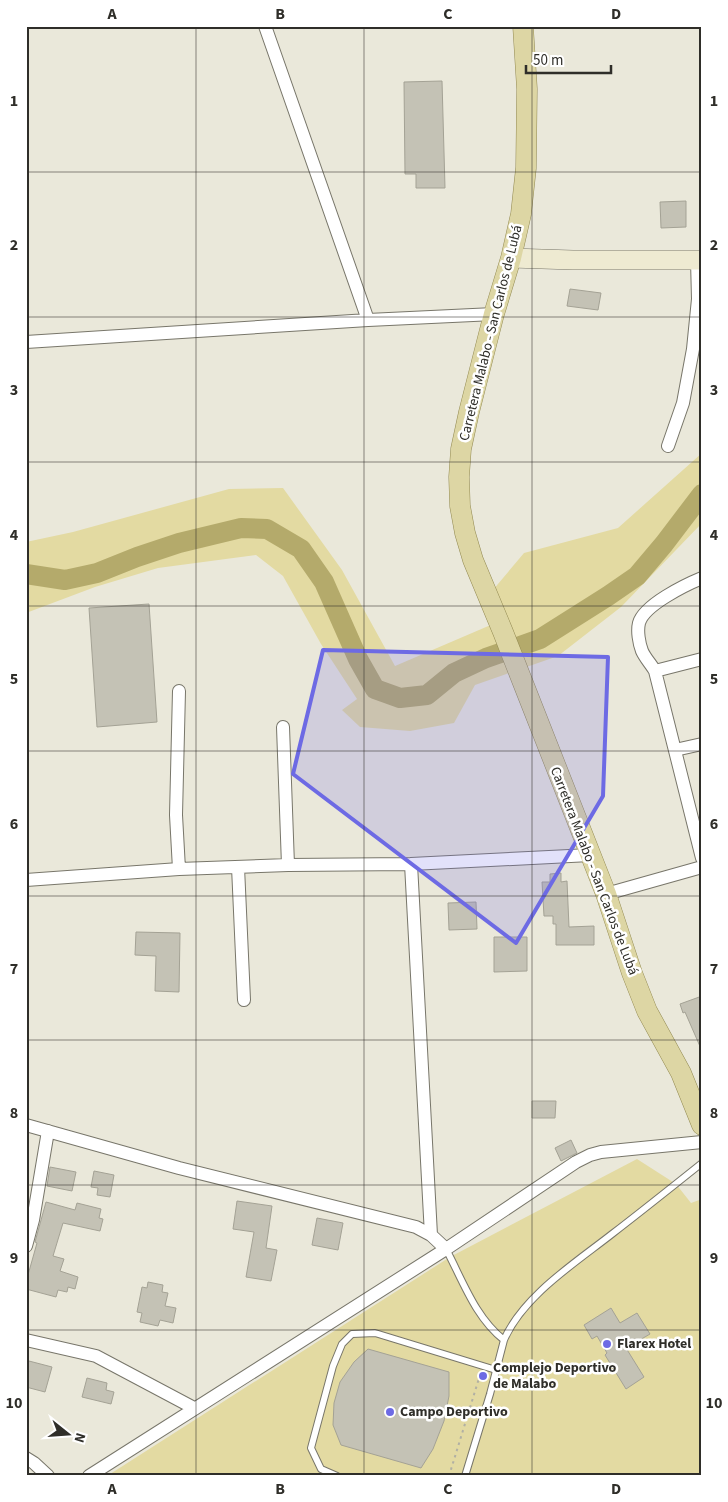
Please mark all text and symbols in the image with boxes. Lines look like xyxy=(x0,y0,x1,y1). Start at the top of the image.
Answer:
text: A xyxy=(106,3,117,25)
text: B xyxy=(275,3,285,25)
text: C xyxy=(443,3,453,25)
text: D xyxy=(611,3,621,25)
scale bar xyxy=(526,42,610,74)
text: 50 m xyxy=(533,50,563,71)
text: 1 xyxy=(10,90,18,112)
text: 1 xyxy=(710,90,718,112)
street label: Carretera Malabo - San Carlos de Lubá xyxy=(455,223,527,443)
text: 2 xyxy=(10,234,18,256)
text: 2 xyxy=(710,234,718,256)
text: 3 xyxy=(10,379,18,401)
text: 3 xyxy=(710,379,718,401)
text: 4 xyxy=(10,524,19,546)
text: 4 xyxy=(710,524,719,546)
text: 5 xyxy=(10,668,18,690)
text: 5 xyxy=(710,668,718,690)
street label: Carretera Malabo - San Carlos de Lubá xyxy=(545,764,643,978)
text: 6 xyxy=(10,813,18,835)
text: 6 xyxy=(710,813,718,835)
text: 7 xyxy=(10,958,18,980)
text: 7 xyxy=(710,958,718,980)
text: 8 xyxy=(10,1102,18,1124)
text: 8 xyxy=(710,1102,718,1124)
text: 9 xyxy=(10,1247,18,1269)
text: 9 xyxy=(710,1247,718,1269)
place label: Flarex Hotel xyxy=(617,1334,691,1354)
marker: Flarex Hotel xyxy=(601,1338,613,1350)
place label: Complejo Deportivo de Malabo xyxy=(493,1358,617,1394)
marker: Complejo Deportivo de Malabo xyxy=(477,1370,489,1382)
text: 10 xyxy=(6,1392,22,1414)
text: 10 xyxy=(706,1392,722,1414)
place label: Campo Deportivo xyxy=(400,1402,508,1422)
marker: Campo Deportivo xyxy=(384,1406,396,1418)
north arrow xyxy=(42,1410,92,1460)
text: N xyxy=(69,1430,90,1445)
text: A xyxy=(106,1478,117,1500)
text: B xyxy=(275,1478,285,1500)
text: C xyxy=(443,1478,453,1500)
text: D xyxy=(611,1478,621,1500)

